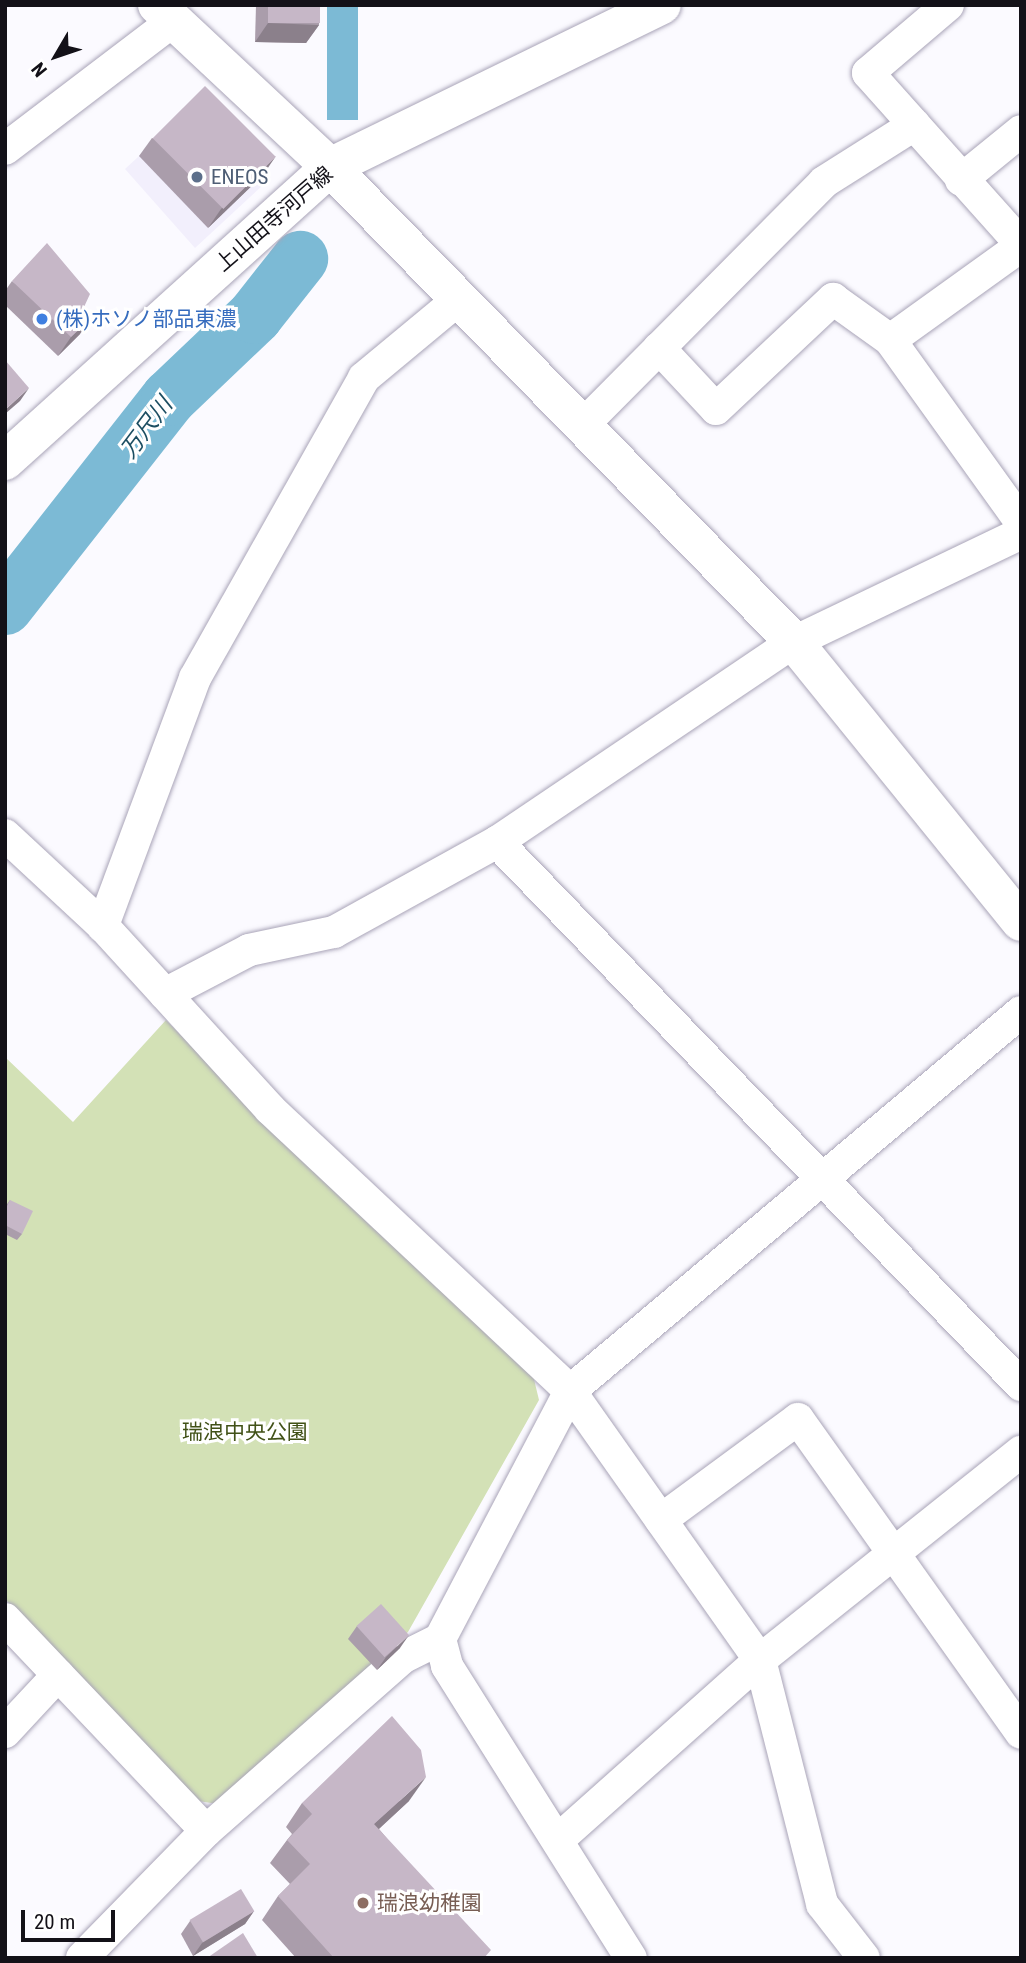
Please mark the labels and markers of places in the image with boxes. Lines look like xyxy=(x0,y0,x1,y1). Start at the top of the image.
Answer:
place label: ENEOS xyxy=(211,164,268,190)
marker: ENEOS xyxy=(189,169,205,185)
place label: (株)ホソノ部品東濃 xyxy=(56,306,237,332)
marker: (株)ホソノ部品東濃 xyxy=(34,311,50,327)
place label: 瑞浪幼稚園 xyxy=(377,1890,482,1916)
marker: 瑞浪幼稚園 xyxy=(355,1895,371,1911)

